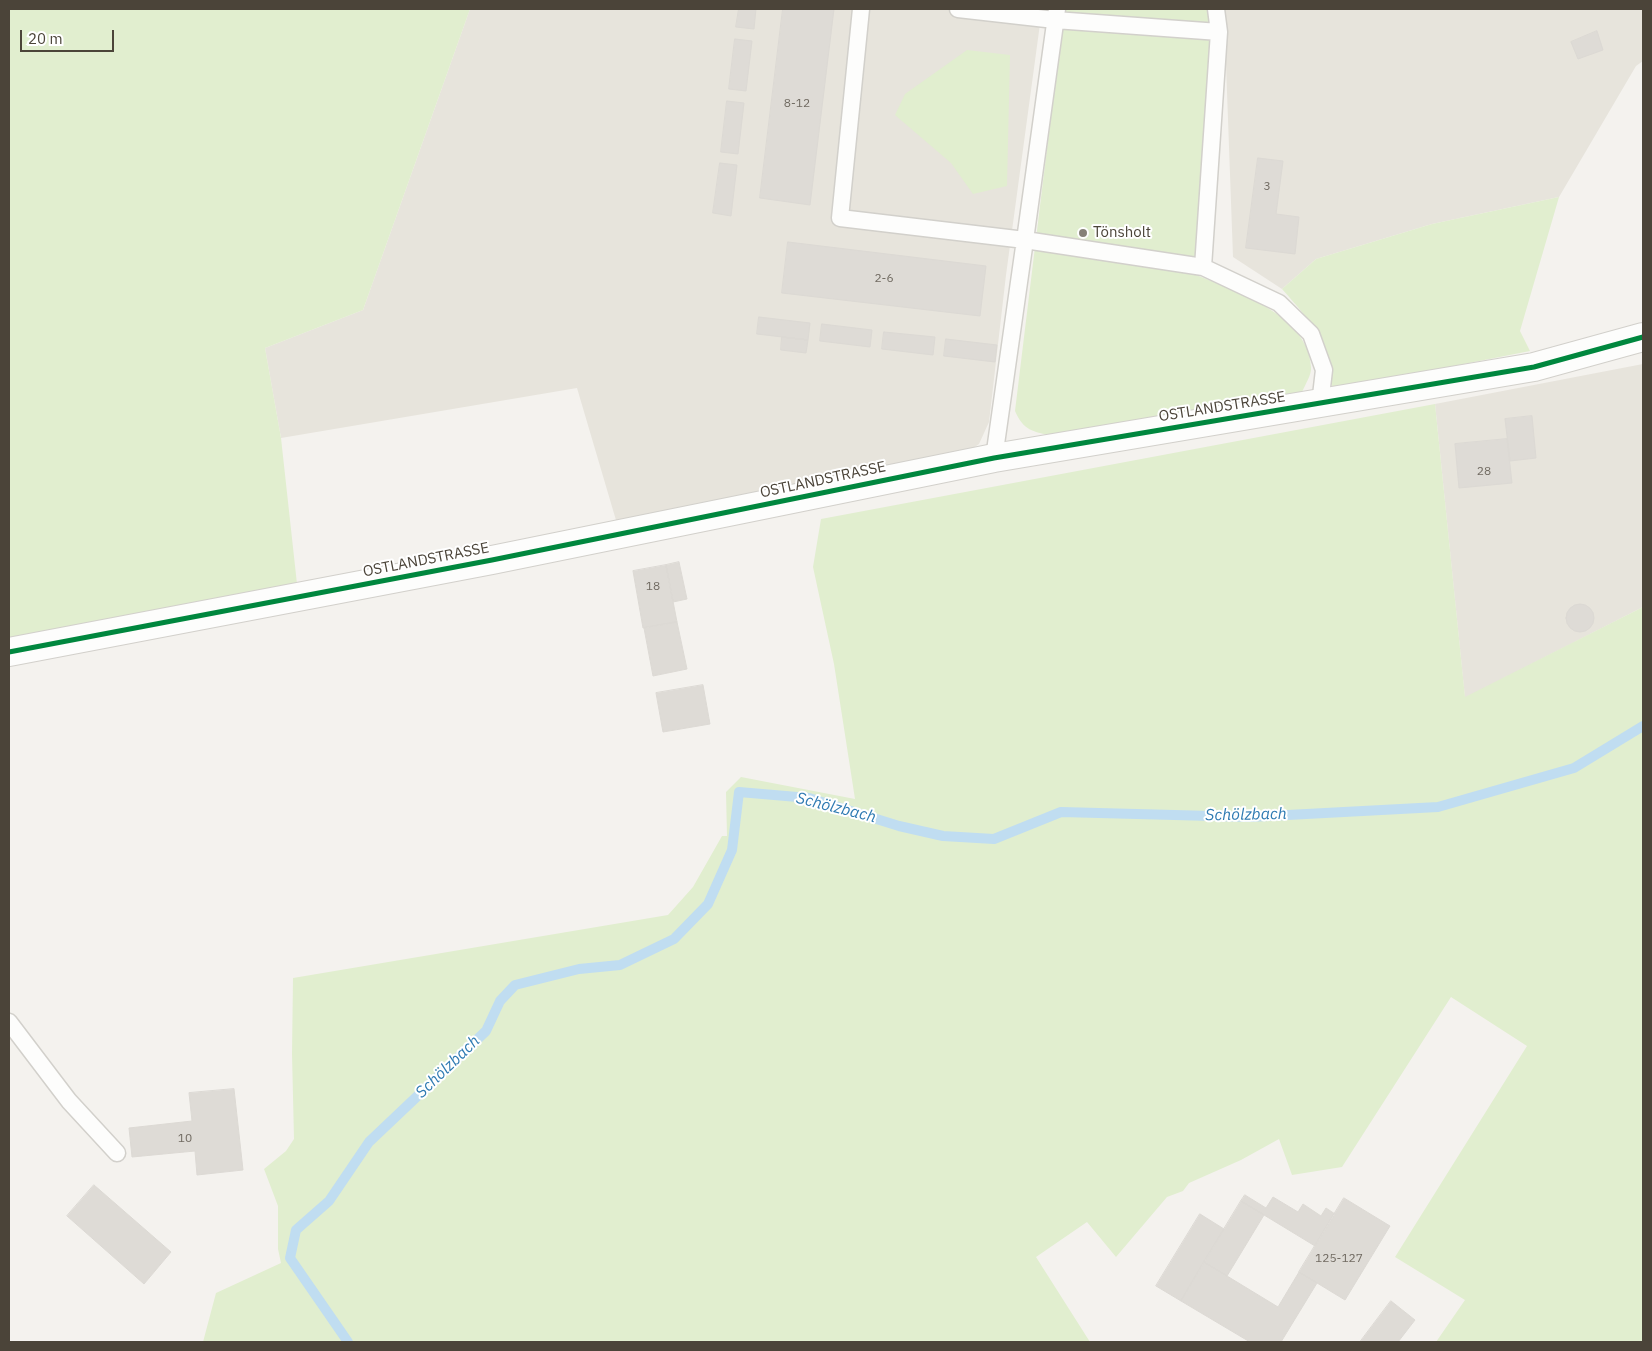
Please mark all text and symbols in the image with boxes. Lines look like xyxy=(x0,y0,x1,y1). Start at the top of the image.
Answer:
scale bar xyxy=(22,20,116,52)
text: 20 m xyxy=(28,29,63,48)
house number: 8-12 xyxy=(784,97,810,111)
house number: 3 xyxy=(1263,180,1271,194)
place label: Tönsholt xyxy=(1093,224,1151,242)
marker: Tönsholt xyxy=(1077,227,1089,239)
house number: 2-6 xyxy=(874,272,894,286)
street label: OSTLANDSTRASSE xyxy=(1157,388,1287,426)
street label: OSTLANDSTRASSE xyxy=(758,458,888,502)
house number: 28 xyxy=(1477,465,1491,479)
street label: OSTLANDSTRASSE xyxy=(361,539,491,581)
house number: 18 xyxy=(646,580,660,594)
water label: Schölzbach xyxy=(794,789,878,827)
water label: Schölzbach xyxy=(1205,805,1287,825)
water label: Schölzbach xyxy=(412,1032,484,1102)
house number: 10 xyxy=(178,1132,192,1146)
house number: 125-127 xyxy=(1315,1252,1363,1266)

